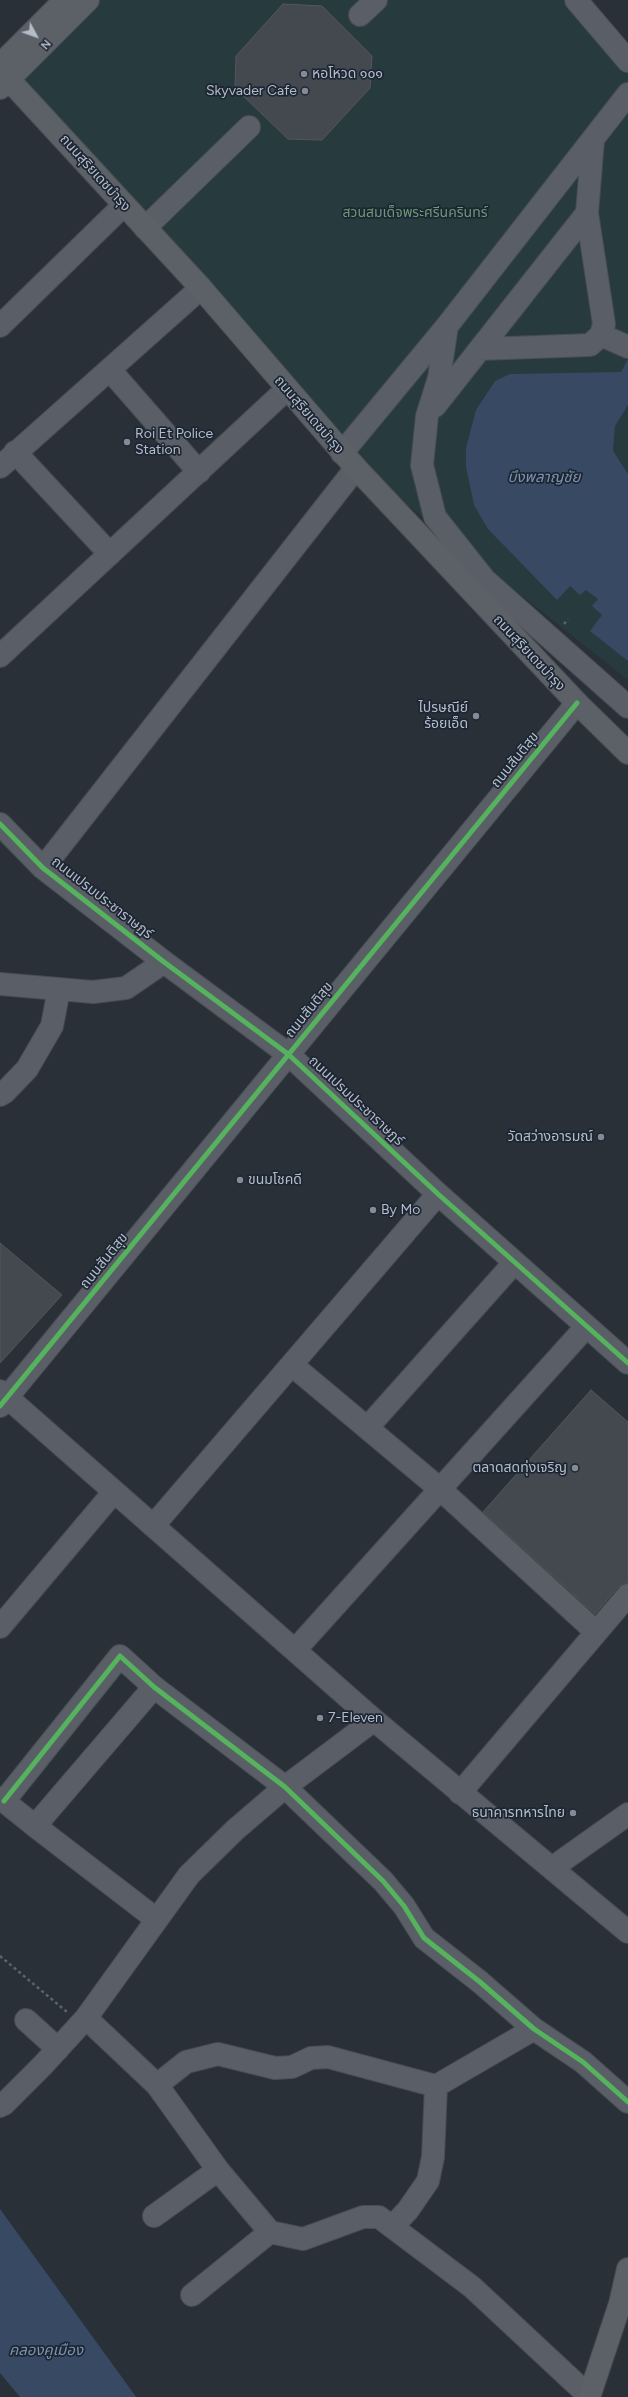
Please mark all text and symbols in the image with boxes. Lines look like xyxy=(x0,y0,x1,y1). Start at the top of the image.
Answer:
north arrow xyxy=(16,16,56,56)
text: N xyxy=(38,37,53,52)
place label: หอโหวด ๑๐๑ xyxy=(312,66,383,82)
marker: หอโหวด ๑๐๑ xyxy=(299,69,309,79)
place label: Skyvader Cafe xyxy=(206,83,297,99)
marker: Skyvader Cafe xyxy=(300,86,310,96)
street label: ถนนสุริยเดชบำรุง xyxy=(56,131,134,215)
park label: สวนสมเด็จพระศรีนครินทร์ xyxy=(342,205,488,221)
street label: ถนนสุริยเดชบำรุง xyxy=(271,373,347,457)
place label: Roi Et Police Station xyxy=(135,426,213,458)
marker: Roi Et Police Station xyxy=(122,437,132,447)
water label: บึงพลาญชัย xyxy=(508,469,580,487)
street label: ถนนสุริยเดชบำรุง xyxy=(490,612,568,694)
place label: ไปรษณีย์ ร้อยเอ็ด xyxy=(419,700,468,732)
marker: ไปรษณีย์ ร้อยเอ็ด xyxy=(471,711,481,721)
street label: ถนนสันติสุข xyxy=(487,729,543,791)
street label: ถนนเปรมประชาราษฏร์ xyxy=(48,853,156,943)
street label: ถนนสันติสุข xyxy=(281,979,337,1041)
street label: ถนนเปรมประชาราษฏร์ xyxy=(305,1053,407,1149)
place label: วัดสว่างอารมณ์ xyxy=(508,1129,593,1145)
marker: วัดสว่างอารมณ์ xyxy=(596,1132,606,1142)
place label: ขนมโชคดี xyxy=(248,1172,302,1188)
marker: ขนมโชคดี xyxy=(235,1175,245,1185)
place label: By Mo xyxy=(381,1202,420,1218)
marker: By Mo xyxy=(368,1205,378,1215)
street label: ถนนสันติสุข xyxy=(76,1230,132,1292)
place label: ตลาดสดทุ่งเจริญ xyxy=(472,1460,567,1476)
marker: ตลาดสดทุ่งเจริญ xyxy=(570,1463,580,1473)
place label: 7-Eleven xyxy=(328,1710,383,1726)
marker: 7-Eleven xyxy=(315,1713,325,1723)
place label: ธนาคารทหารไทย xyxy=(472,1805,565,1821)
marker: ธนาคารทหารไทย xyxy=(568,1808,578,1818)
water label: คลองคูเมือง xyxy=(9,2342,83,2360)

